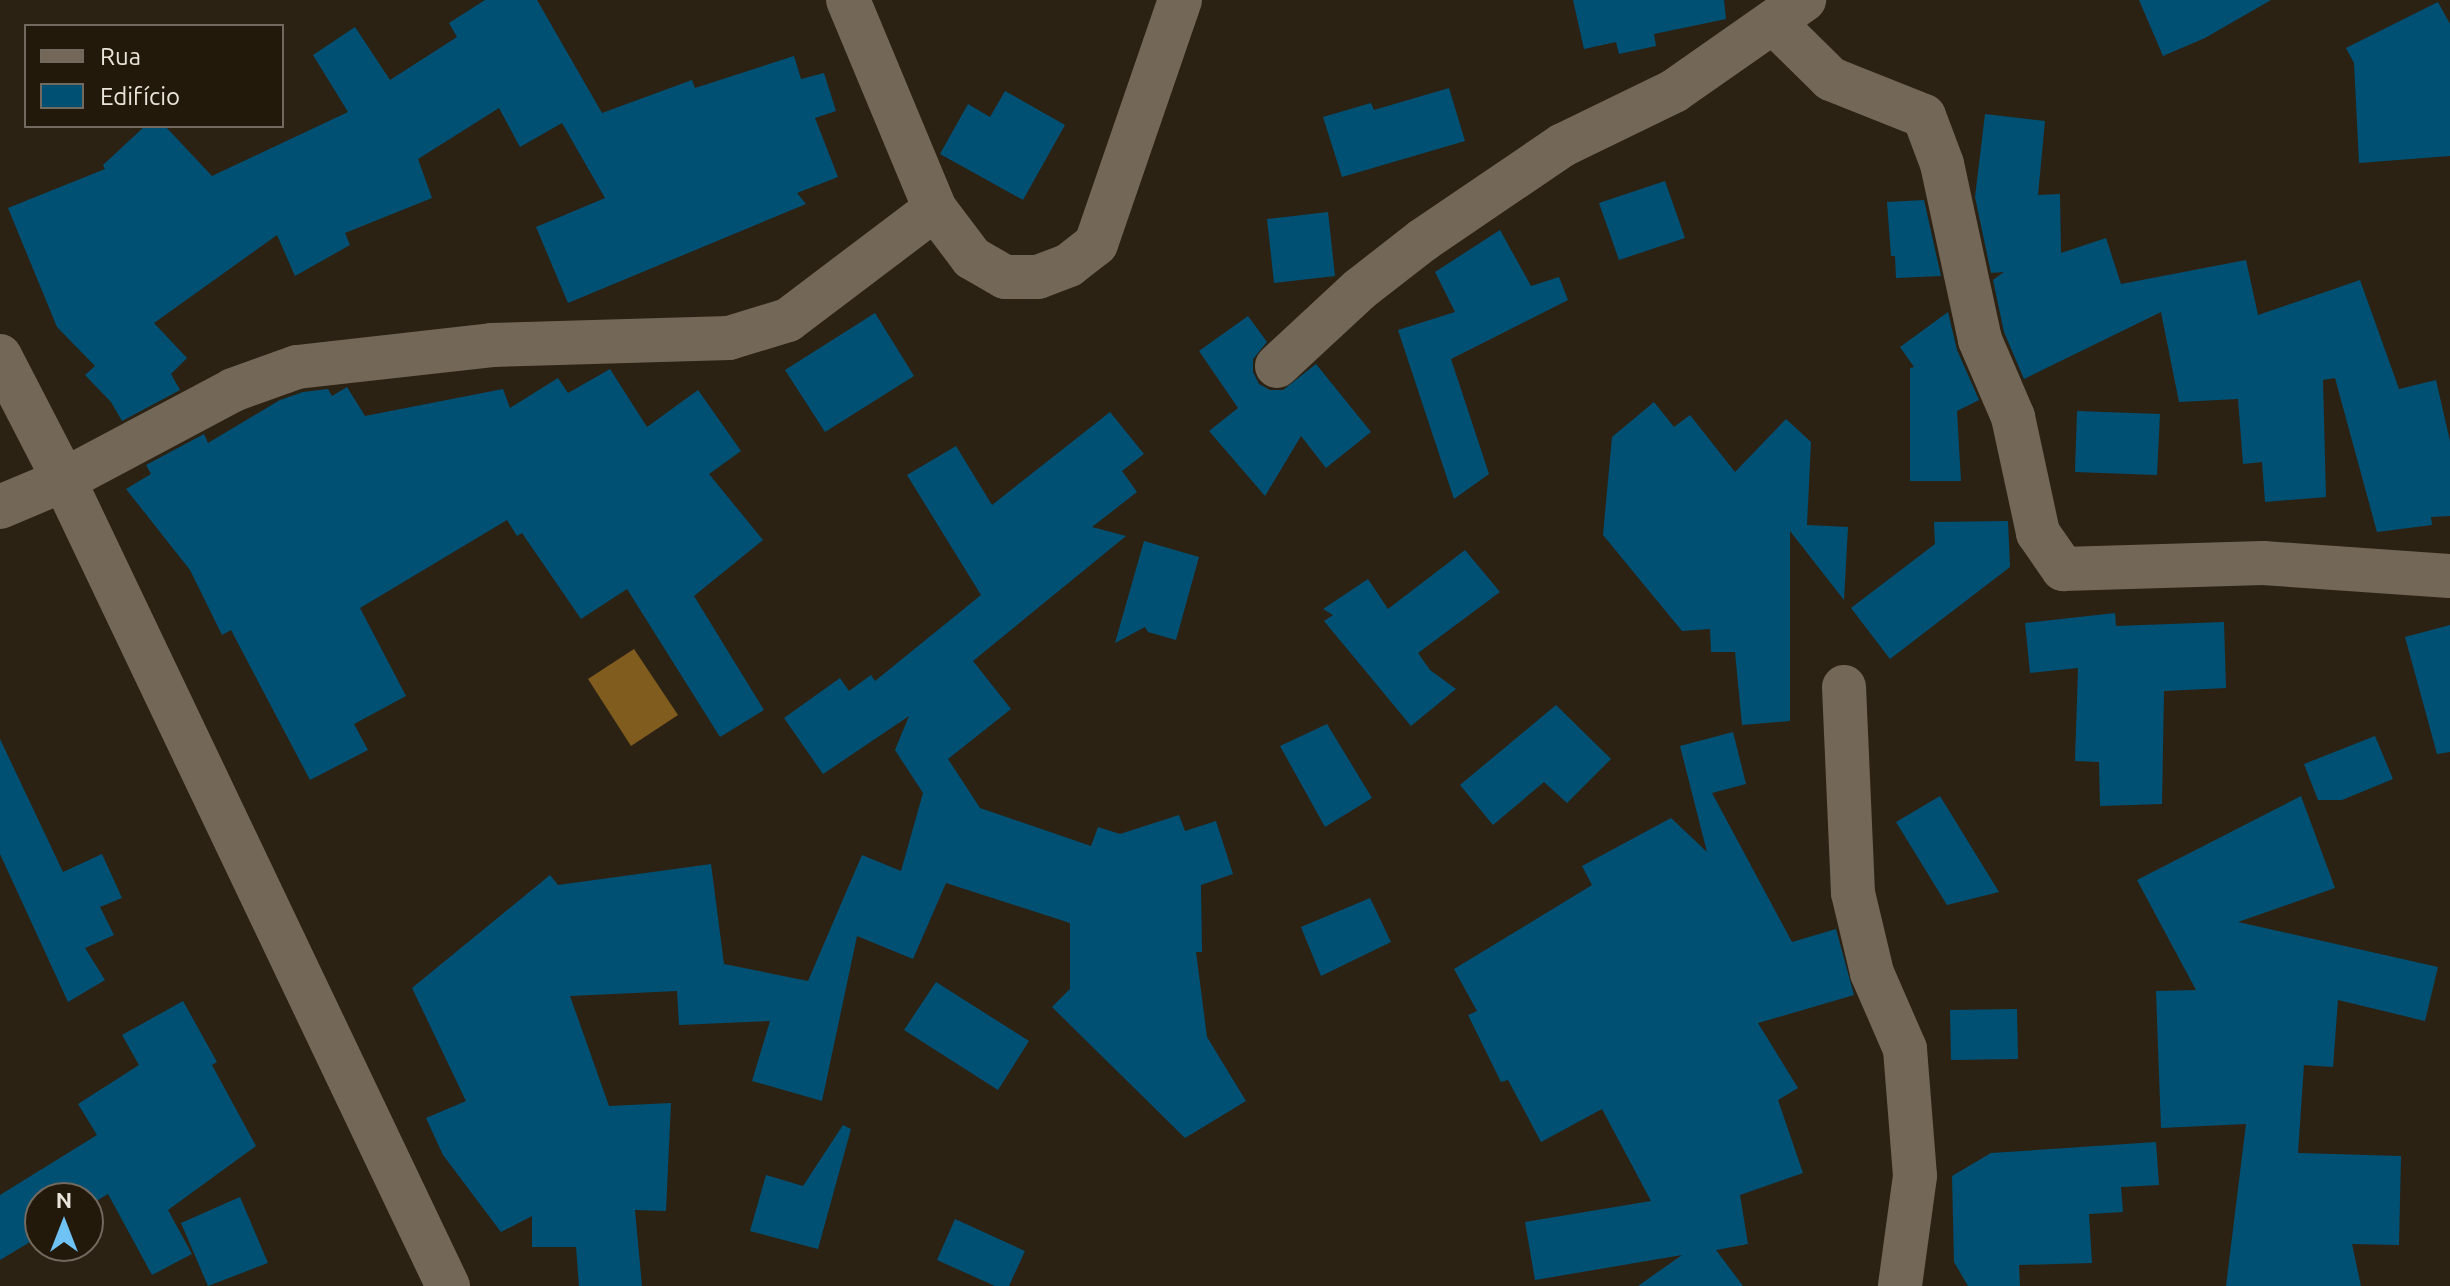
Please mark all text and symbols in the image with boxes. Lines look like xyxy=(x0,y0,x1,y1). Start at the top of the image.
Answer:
legend xyxy=(24,24,284,128)
text: Rua xyxy=(100,43,141,70)
text: Edifício xyxy=(100,83,180,110)
north arrow xyxy=(24,1182,104,1262)
text: N xyxy=(56,1187,72,1212)

